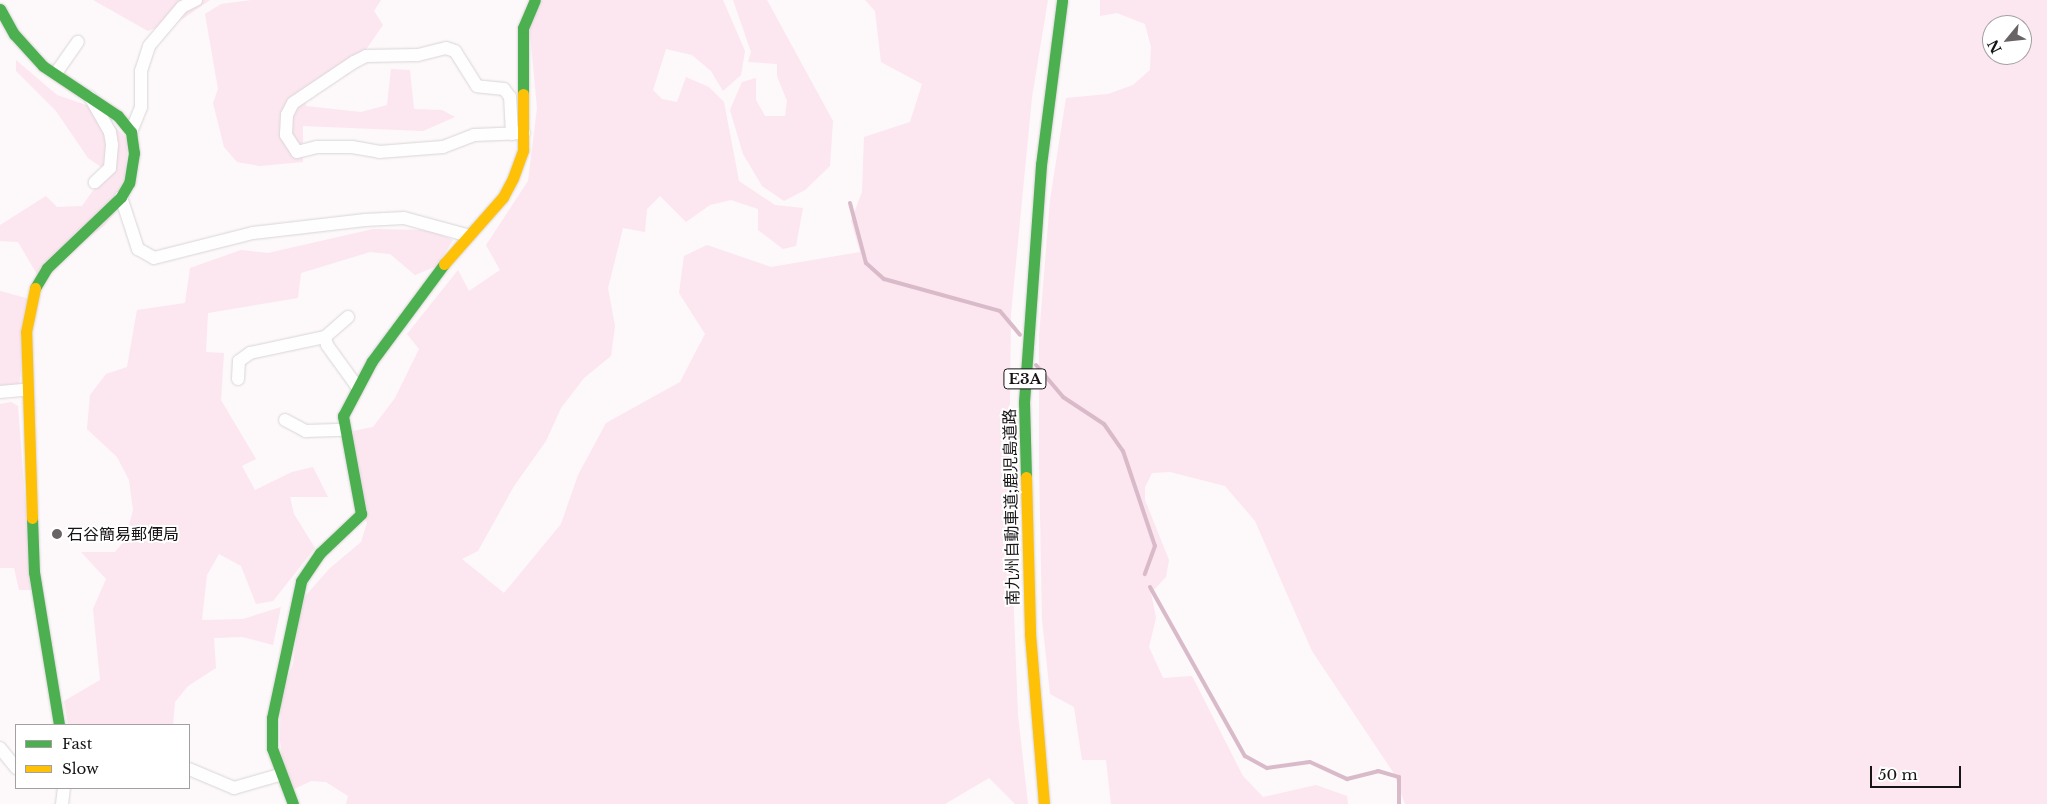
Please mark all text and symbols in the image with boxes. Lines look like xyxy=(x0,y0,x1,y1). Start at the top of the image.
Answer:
north arrow xyxy=(1982,15,2032,65)
text: N xyxy=(1984,37,2006,57)
road number: E3A xyxy=(1002,366,1048,392)
street label: 南九州自動車道;鹿児島道路 xyxy=(1000,408,1022,606)
place label: 石谷簡易郵便局 xyxy=(67,524,179,544)
marker: 石谷簡易郵便局 xyxy=(51,528,63,540)
legend xyxy=(15,724,190,789)
text: Fast xyxy=(62,734,92,753)
scale bar xyxy=(1872,756,1963,788)
text: Slow xyxy=(62,759,99,778)
text: 50 m xyxy=(1878,765,1918,784)

